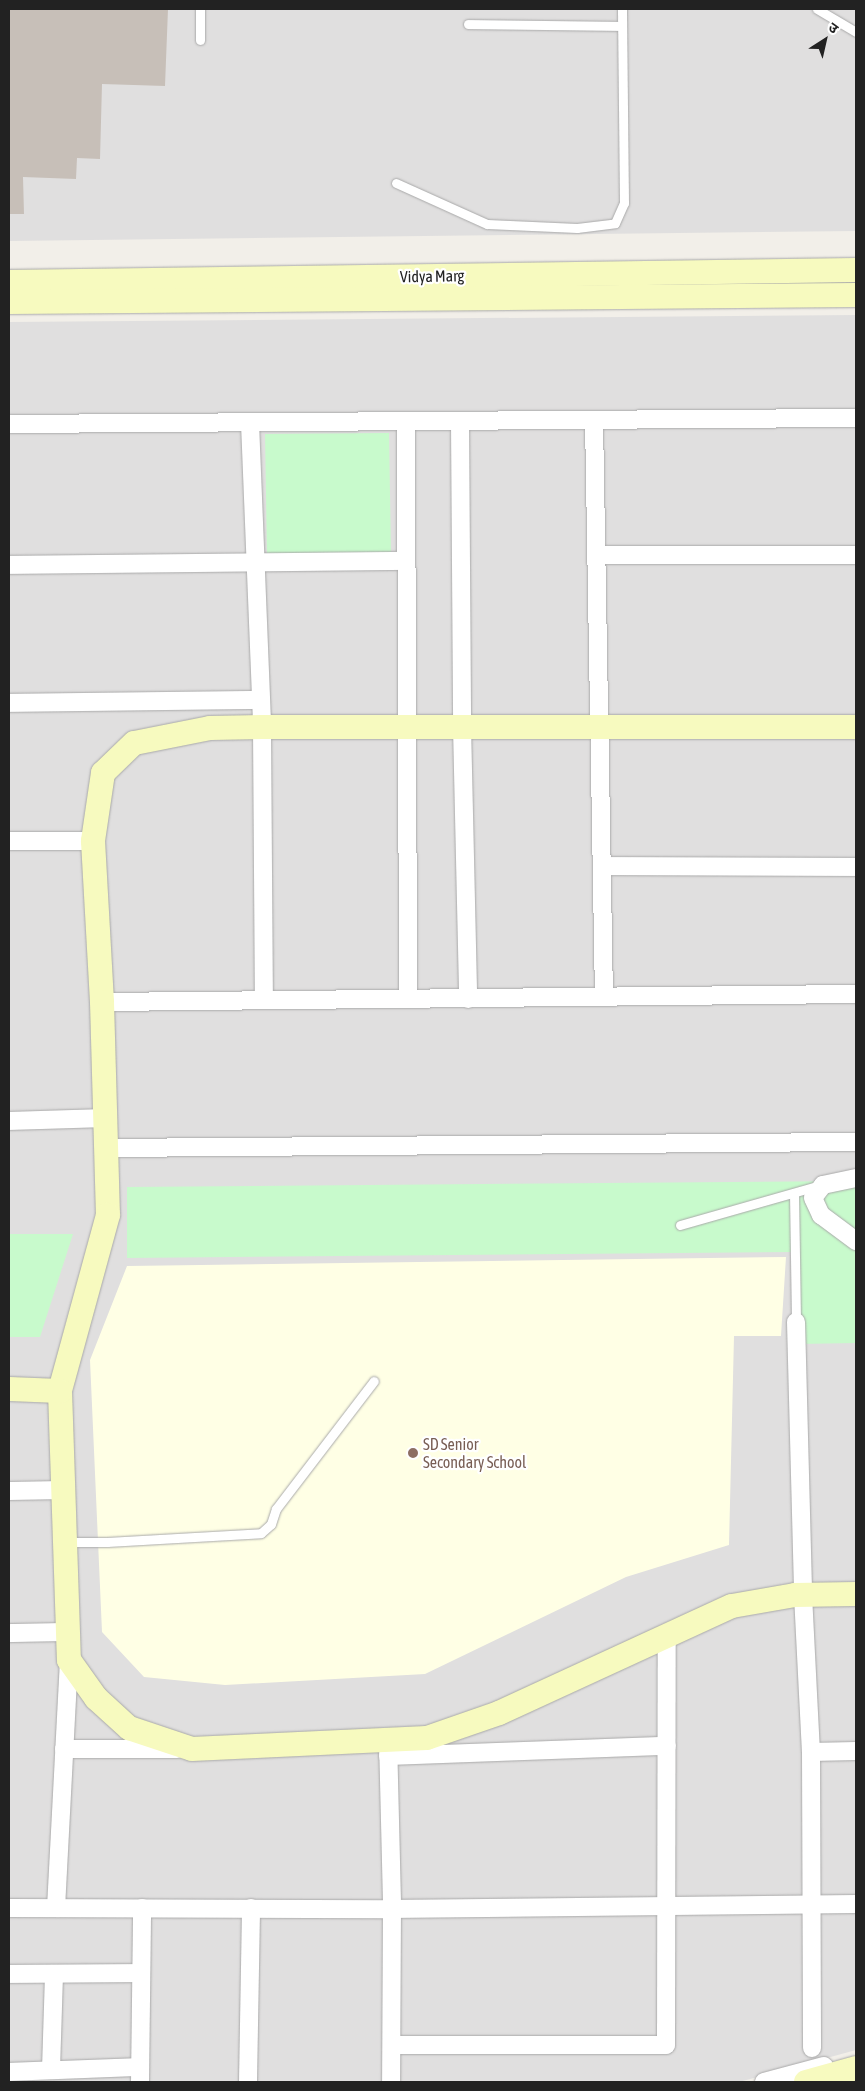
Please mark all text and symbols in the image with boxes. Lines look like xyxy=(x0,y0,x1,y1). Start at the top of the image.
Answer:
north arrow xyxy=(800,15,850,65)
text: उ xyxy=(826,19,842,37)
street label: Vidya Marg xyxy=(400,266,464,286)
place label: SD Senior Secondary School xyxy=(423,1434,526,1472)
marker: SD Senior Secondary School xyxy=(407,1447,419,1459)

